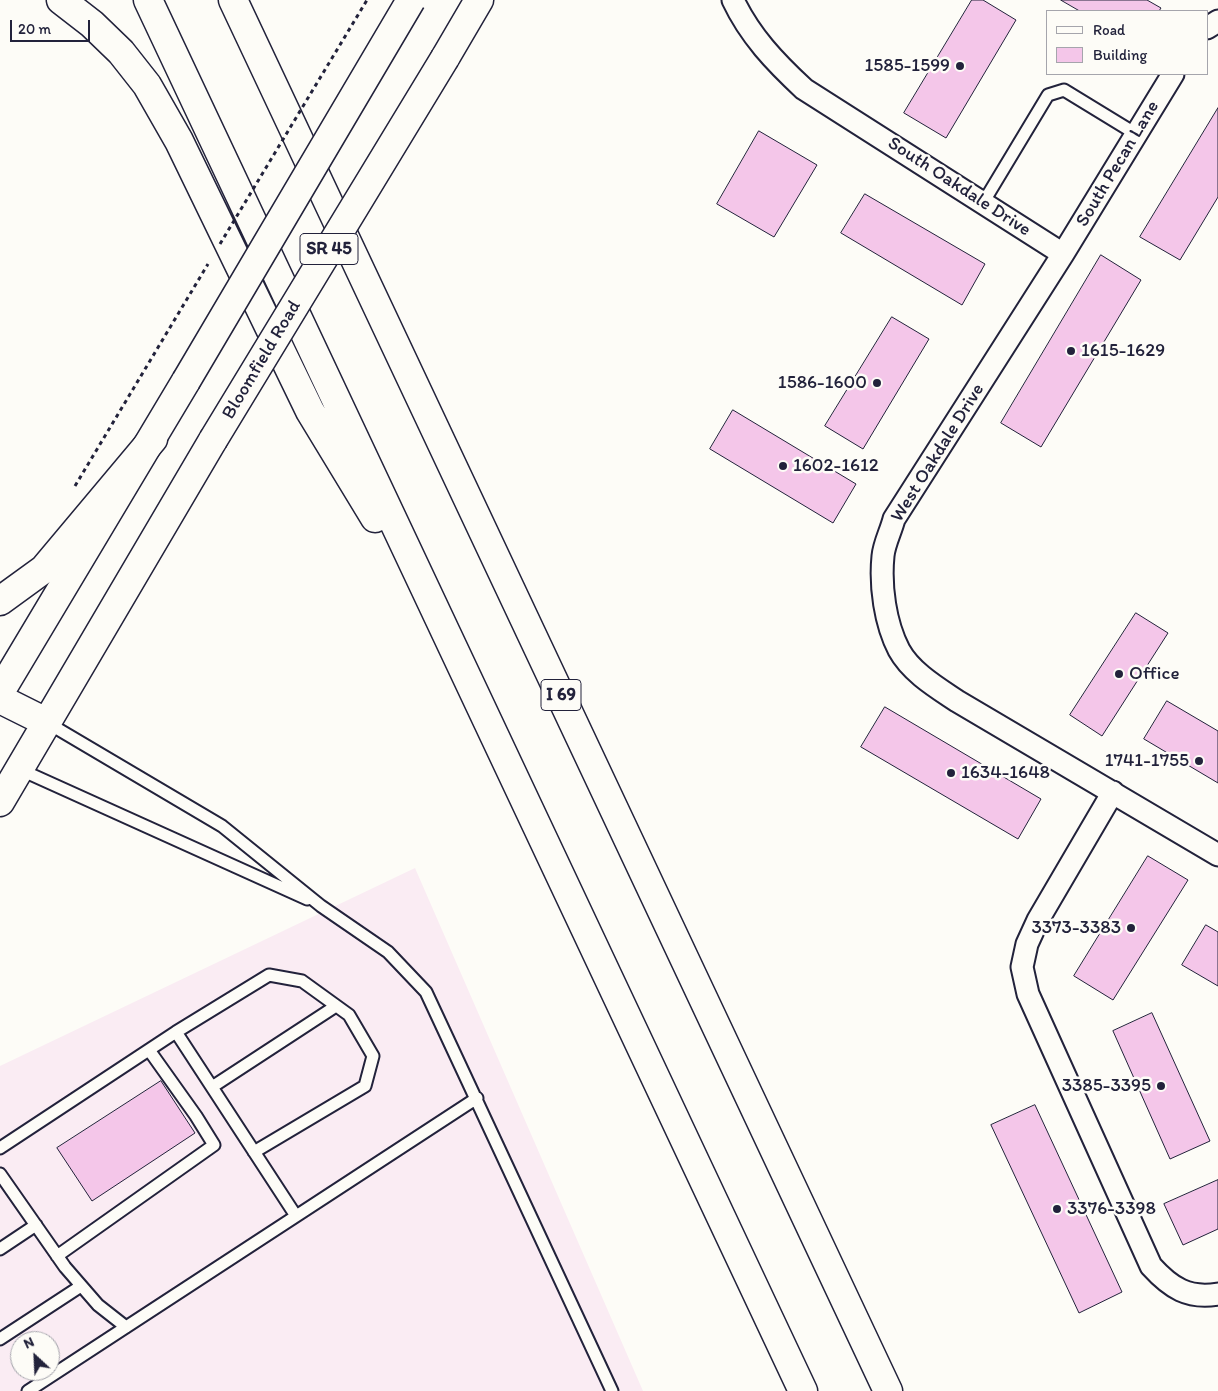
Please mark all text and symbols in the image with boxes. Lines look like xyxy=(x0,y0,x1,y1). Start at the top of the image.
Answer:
scale bar xyxy=(12,10,92,42)
legend xyxy=(1046,10,1208,75)
text: 20 m xyxy=(18,20,51,38)
text: Road xyxy=(1093,21,1125,39)
text: Building xyxy=(1093,46,1147,64)
place label: 1585-1599 xyxy=(865,55,950,77)
marker: 1585-1599 xyxy=(954,60,966,72)
street label: South Pecan Lane xyxy=(1071,97,1165,231)
street label: South Oakdale Drive xyxy=(883,132,1035,242)
road number: SR 45 xyxy=(300,233,358,264)
street label: Bloomfield Road xyxy=(218,296,306,424)
place label: 1615-1629 xyxy=(1081,340,1165,362)
marker: 1615-1629 xyxy=(1065,345,1077,357)
place label: 1586-1600 xyxy=(778,372,867,394)
marker: 1586-1600 xyxy=(871,377,883,389)
street label: West Oakdale Drive xyxy=(886,380,990,526)
place label: 1602-1612 xyxy=(793,455,879,477)
marker: 1602-1612 xyxy=(777,460,789,472)
place label: Office xyxy=(1129,663,1179,685)
marker: Office xyxy=(1113,668,1125,680)
road number: I 69 xyxy=(541,680,581,710)
place label: 1741-1755 xyxy=(1105,750,1189,772)
marker: 1741-1755 xyxy=(1193,755,1205,767)
place label: 1634-1648 xyxy=(961,762,1050,784)
marker: 1634-1648 xyxy=(945,767,957,779)
place label: 3373-3383 xyxy=(1031,917,1121,939)
marker: 3373-3383 xyxy=(1125,922,1137,934)
place label: 3385-3395 xyxy=(1062,1075,1151,1097)
marker: 3385-3395 xyxy=(1155,1080,1167,1092)
place label: 3376-3398 xyxy=(1067,1198,1156,1220)
marker: 3376-3398 xyxy=(1051,1203,1063,1215)
north arrow xyxy=(10,1331,60,1381)
text: N xyxy=(21,1333,37,1353)

